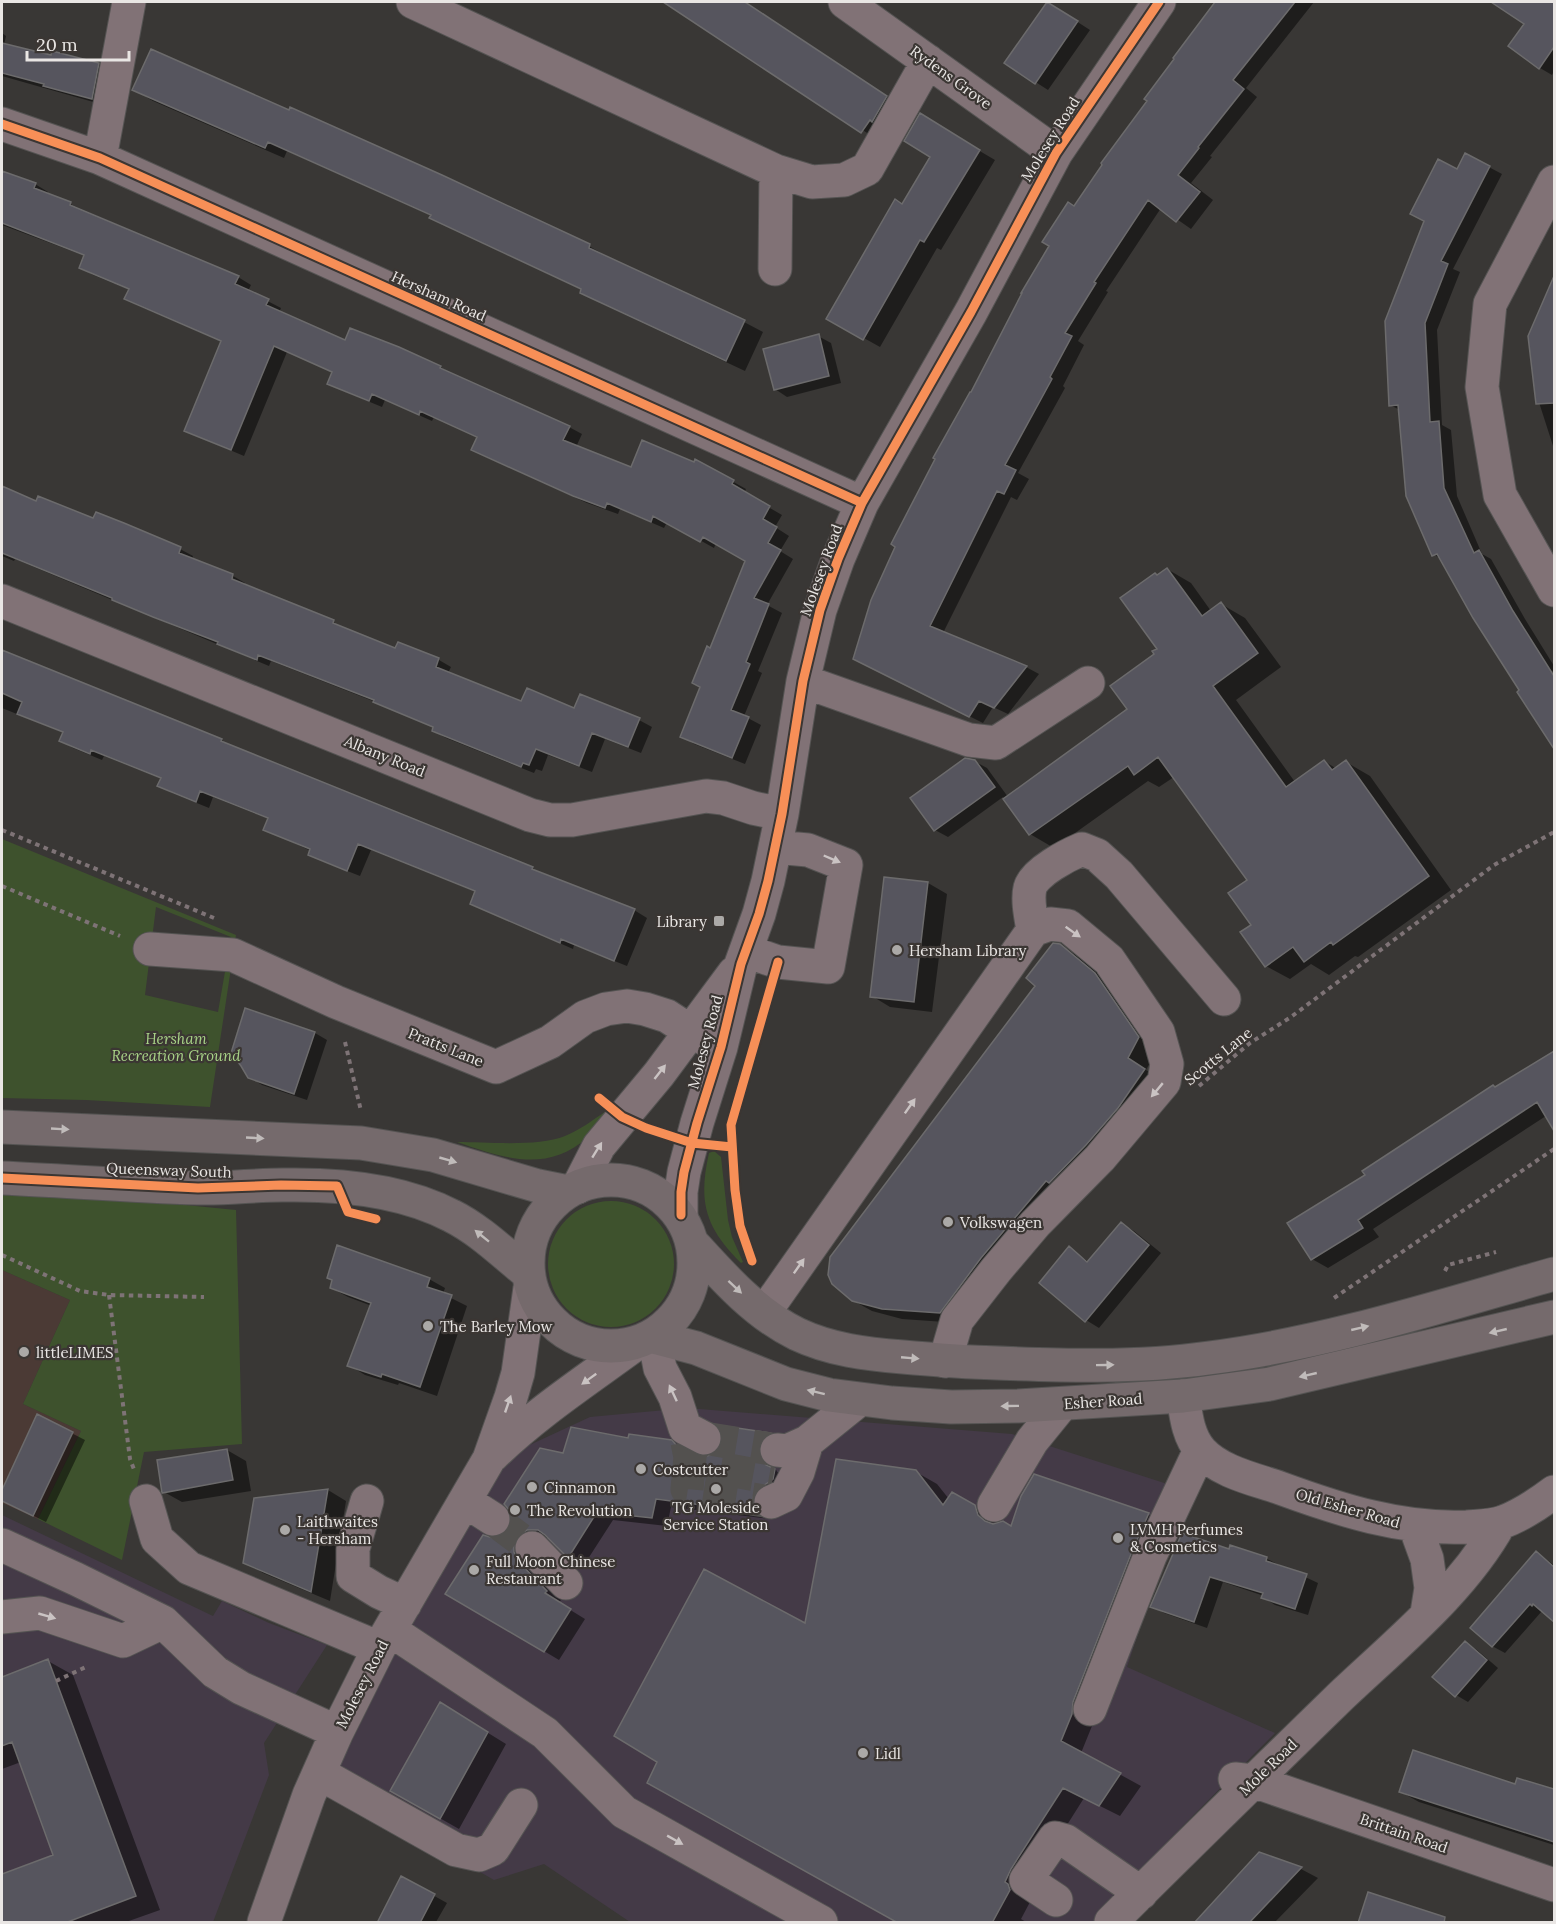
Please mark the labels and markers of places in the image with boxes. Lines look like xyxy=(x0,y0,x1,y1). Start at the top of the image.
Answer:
place label: Library xyxy=(657,912,707,931)
marker: Library xyxy=(712,914,726,928)
place label: Hersham Library xyxy=(909,941,1027,960)
marker: Hersham Library xyxy=(890,943,904,957)
place label: Volkswagen xyxy=(959,1213,1042,1232)
marker: Volkswagen xyxy=(941,1215,955,1229)
place label: The Barley Mow xyxy=(440,1317,552,1336)
marker: The Barley Mow xyxy=(421,1319,435,1333)
place label: littleLIMES xyxy=(36,1343,114,1362)
marker: littleLIMES xyxy=(17,1345,31,1359)
place label: Costcutter xyxy=(653,1460,729,1479)
marker: Costcutter xyxy=(634,1462,648,1476)
place label: Cinnamon xyxy=(544,1478,616,1497)
marker: Cinnamon xyxy=(525,1480,539,1494)
marker: TG Moleside Service Station xyxy=(709,1482,723,1496)
place label: TG Moleside Service Station xyxy=(664,1498,768,1534)
place label: The Revolution xyxy=(527,1501,632,1520)
marker: The Revolution xyxy=(508,1503,522,1517)
place label: Laithwaites - Hersham xyxy=(297,1512,378,1548)
place label: LVMH Perfumes & Cosmetics xyxy=(1130,1520,1243,1556)
marker: Laithwaites - Hersham xyxy=(278,1523,292,1537)
marker: LVMH Perfumes & Cosmetics xyxy=(1111,1531,1125,1545)
place label: Full Moon Chinese Restaurant xyxy=(486,1552,615,1588)
marker: Full Moon Chinese Restaurant xyxy=(467,1563,481,1577)
place label: Lidl xyxy=(875,1744,901,1763)
marker: Lidl xyxy=(856,1746,870,1760)

